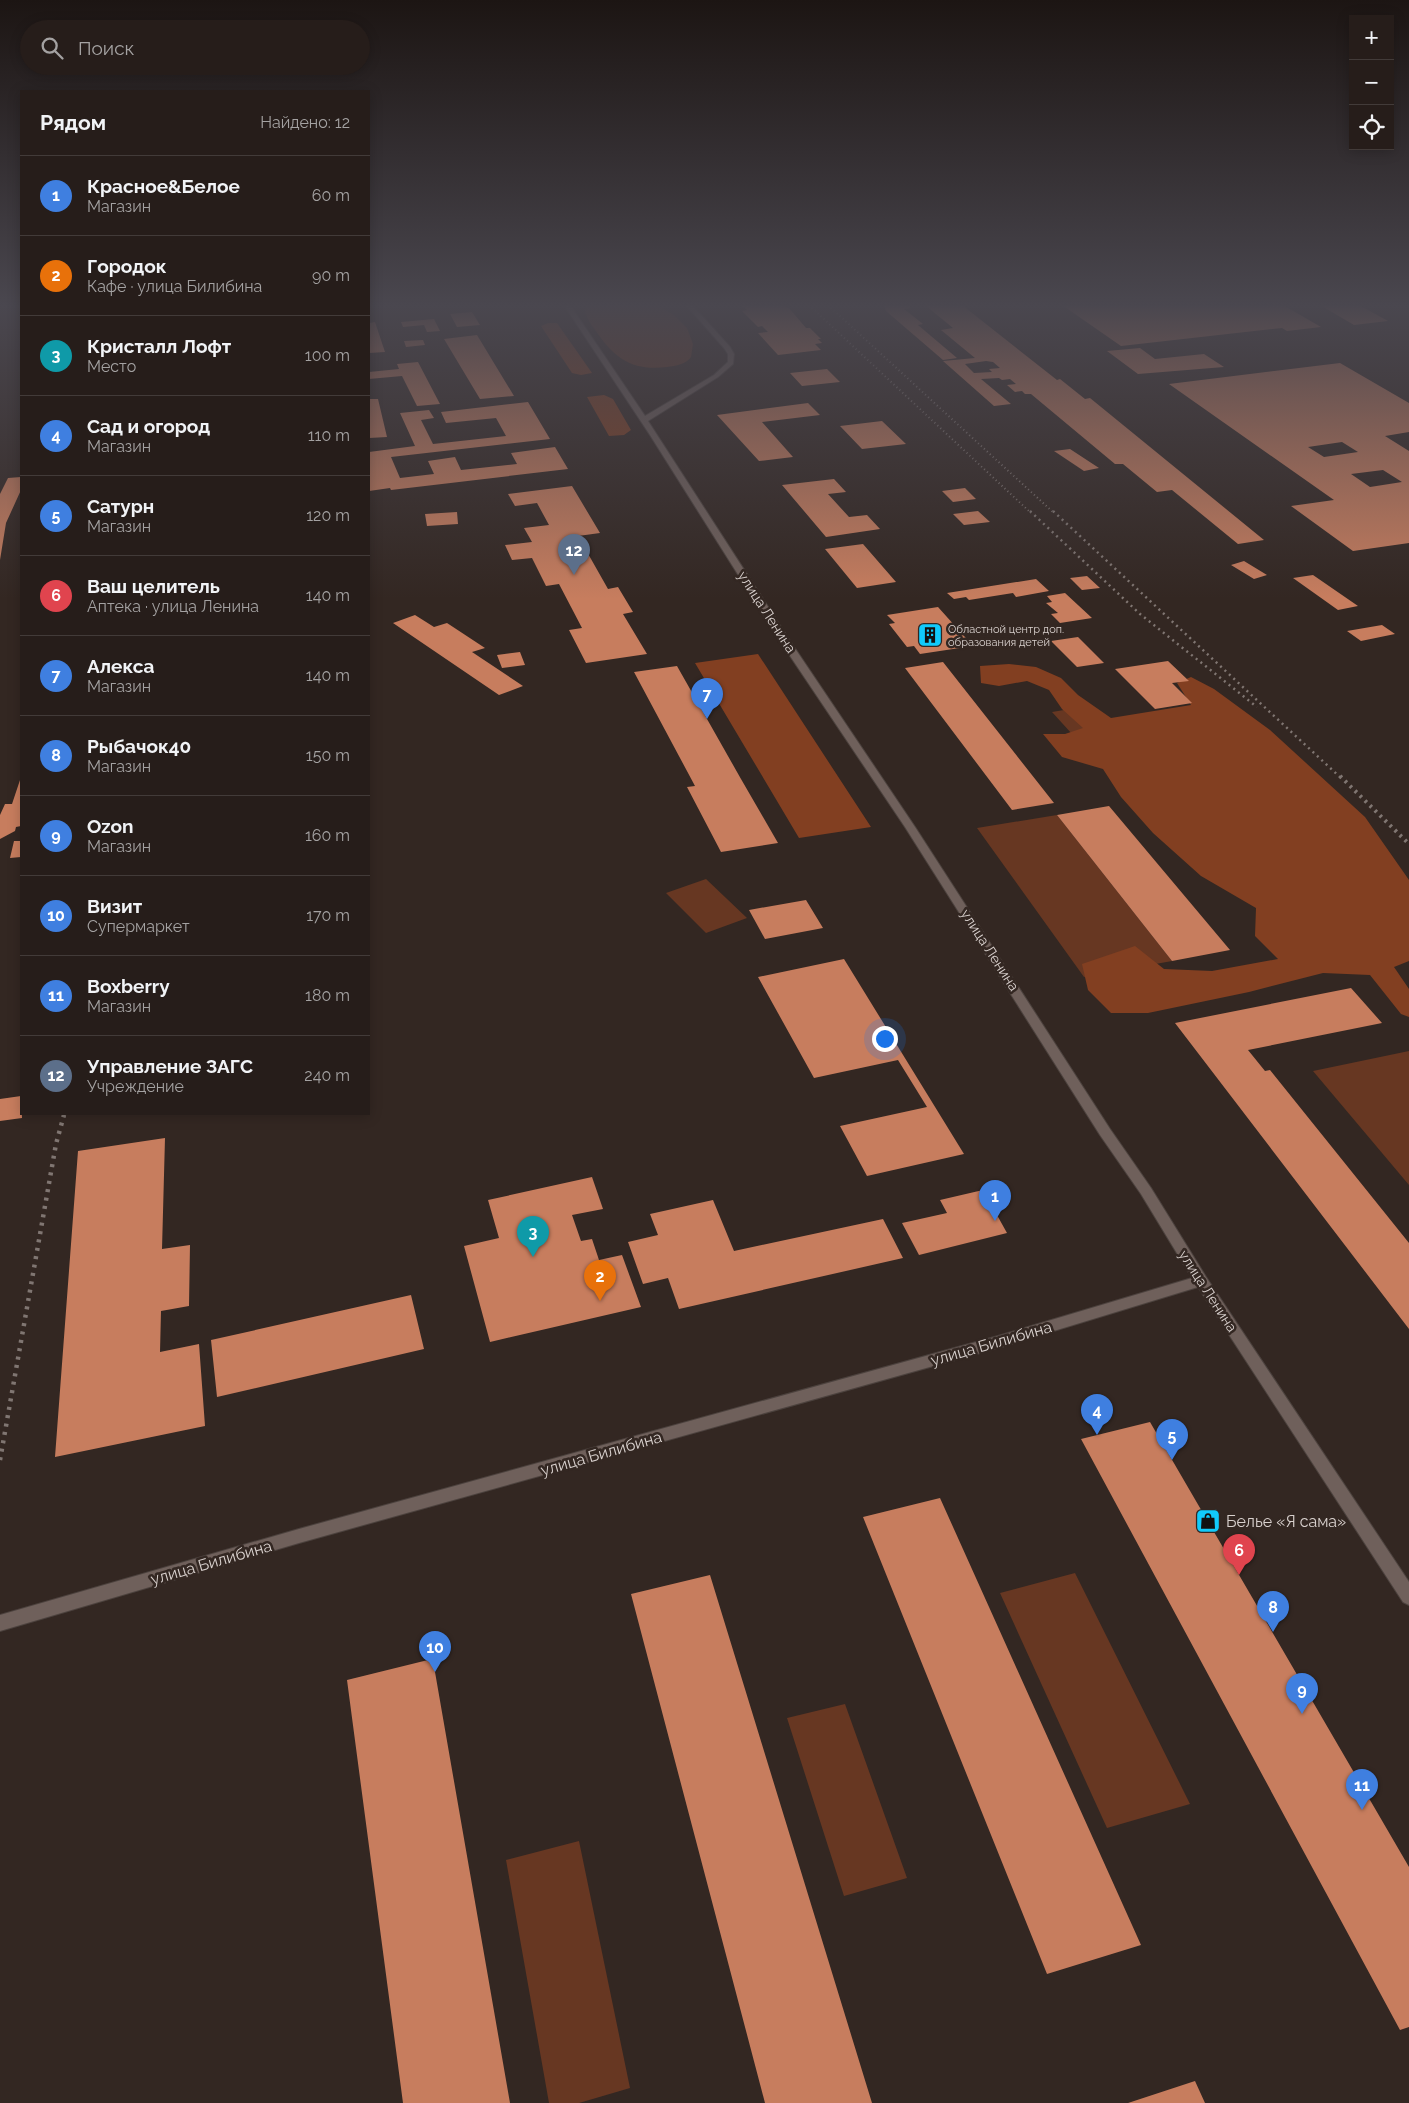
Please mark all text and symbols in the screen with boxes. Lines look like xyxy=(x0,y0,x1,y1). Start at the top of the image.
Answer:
map controls xyxy=(1349,15,1394,150)
button: + xyxy=(1349,15,1394,60)
search box xyxy=(20,20,370,75)
icon: search xyxy=(38,34,66,62)
text: Поиск xyxy=(78,37,134,59)
button: − xyxy=(1349,60,1394,105)
button: locate xyxy=(1349,105,1394,150)
text: Рядом xyxy=(40,110,106,135)
text: Найдено: 12 xyxy=(260,113,350,132)
text: Красное&Белое xyxy=(87,175,240,197)
text: 1 xyxy=(52,186,60,205)
text: 60 m xyxy=(312,186,350,205)
text: Магазин xyxy=(87,197,151,216)
text: Городок xyxy=(87,255,167,277)
text: 2 xyxy=(51,266,61,285)
text: 90 m xyxy=(312,266,350,285)
text: Кафе · улица Билибина xyxy=(87,277,262,296)
text: Кристалл Лофт xyxy=(87,335,231,357)
text: 3 xyxy=(52,346,60,365)
text: 100 m xyxy=(305,346,350,365)
text: Место xyxy=(87,357,136,376)
text: Сад и огород xyxy=(87,415,210,437)
text: 4 xyxy=(51,426,61,445)
text: 110 m xyxy=(308,426,350,445)
text: Магазин xyxy=(87,437,151,456)
text: Сатурн xyxy=(87,495,154,517)
text: 5 xyxy=(52,506,60,525)
text: 120 m xyxy=(306,506,350,525)
text: Магазин xyxy=(87,517,151,536)
pin: 12 xyxy=(558,534,590,575)
street label: улица Ленина xyxy=(735,568,799,656)
text: Ваш целитель xyxy=(87,575,220,597)
text: 6 xyxy=(51,586,61,605)
text: 140 m xyxy=(306,586,350,605)
text: Аптека · улица Ленина xyxy=(87,597,259,616)
building icon: Областной центр доп. образования детей xyxy=(917,622,943,648)
place label: Областной центр доп. образования детей xyxy=(948,623,1064,649)
text: Алекса xyxy=(87,655,154,677)
text: 7 xyxy=(52,666,60,685)
text: 140 m xyxy=(306,666,350,685)
text: Магазин xyxy=(87,677,151,696)
pin: 7 xyxy=(691,678,723,719)
text: Рыбачок40 xyxy=(87,735,191,757)
text: 8 xyxy=(51,746,61,765)
text: 150 m xyxy=(306,746,350,765)
text: Магазин xyxy=(87,757,151,776)
text: Ozon xyxy=(87,815,134,837)
text: 9 xyxy=(51,826,61,845)
text: 160 m xyxy=(305,826,350,845)
text: Магазин xyxy=(87,837,151,856)
text: Визит xyxy=(87,895,142,917)
text: 10 xyxy=(47,906,65,925)
text: 170 m xyxy=(306,906,350,925)
street label: улица Ленина xyxy=(958,906,1022,994)
text: Супермаркет xyxy=(87,917,190,936)
text: Boxberry xyxy=(87,975,170,997)
text: 11 xyxy=(48,986,64,1005)
text: 180 m xyxy=(305,986,350,1005)
text: Магазин xyxy=(87,997,151,1016)
your location xyxy=(872,1026,898,1052)
text: Управление ЗАГС xyxy=(87,1055,253,1077)
text: 12 xyxy=(48,1066,64,1085)
text: 240 m xyxy=(304,1066,350,1085)
text: Учреждение xyxy=(87,1077,184,1096)
pin: 1 xyxy=(979,1180,1011,1221)
pin: 3 xyxy=(517,1216,549,1257)
street label: улица Ленина xyxy=(1176,1247,1240,1335)
pin: 2 xyxy=(584,1260,616,1301)
street label: улица Билибина xyxy=(928,1317,1054,1370)
pin: 4 xyxy=(1081,1394,1113,1435)
pin: 5 xyxy=(1156,1419,1188,1460)
street label: улица Билибина xyxy=(538,1427,664,1480)
shop icon: Белье «Я сама» xyxy=(1195,1508,1221,1534)
place label: Белье «Я сама» xyxy=(1226,1512,1346,1531)
pin: 6 xyxy=(1223,1534,1255,1575)
street label: улица Билибина xyxy=(148,1536,274,1589)
pin: 8 xyxy=(1257,1591,1289,1632)
pin: 10 xyxy=(419,1631,451,1672)
pin: 9 xyxy=(1286,1673,1318,1714)
pin: 11 xyxy=(1346,1769,1378,1810)

